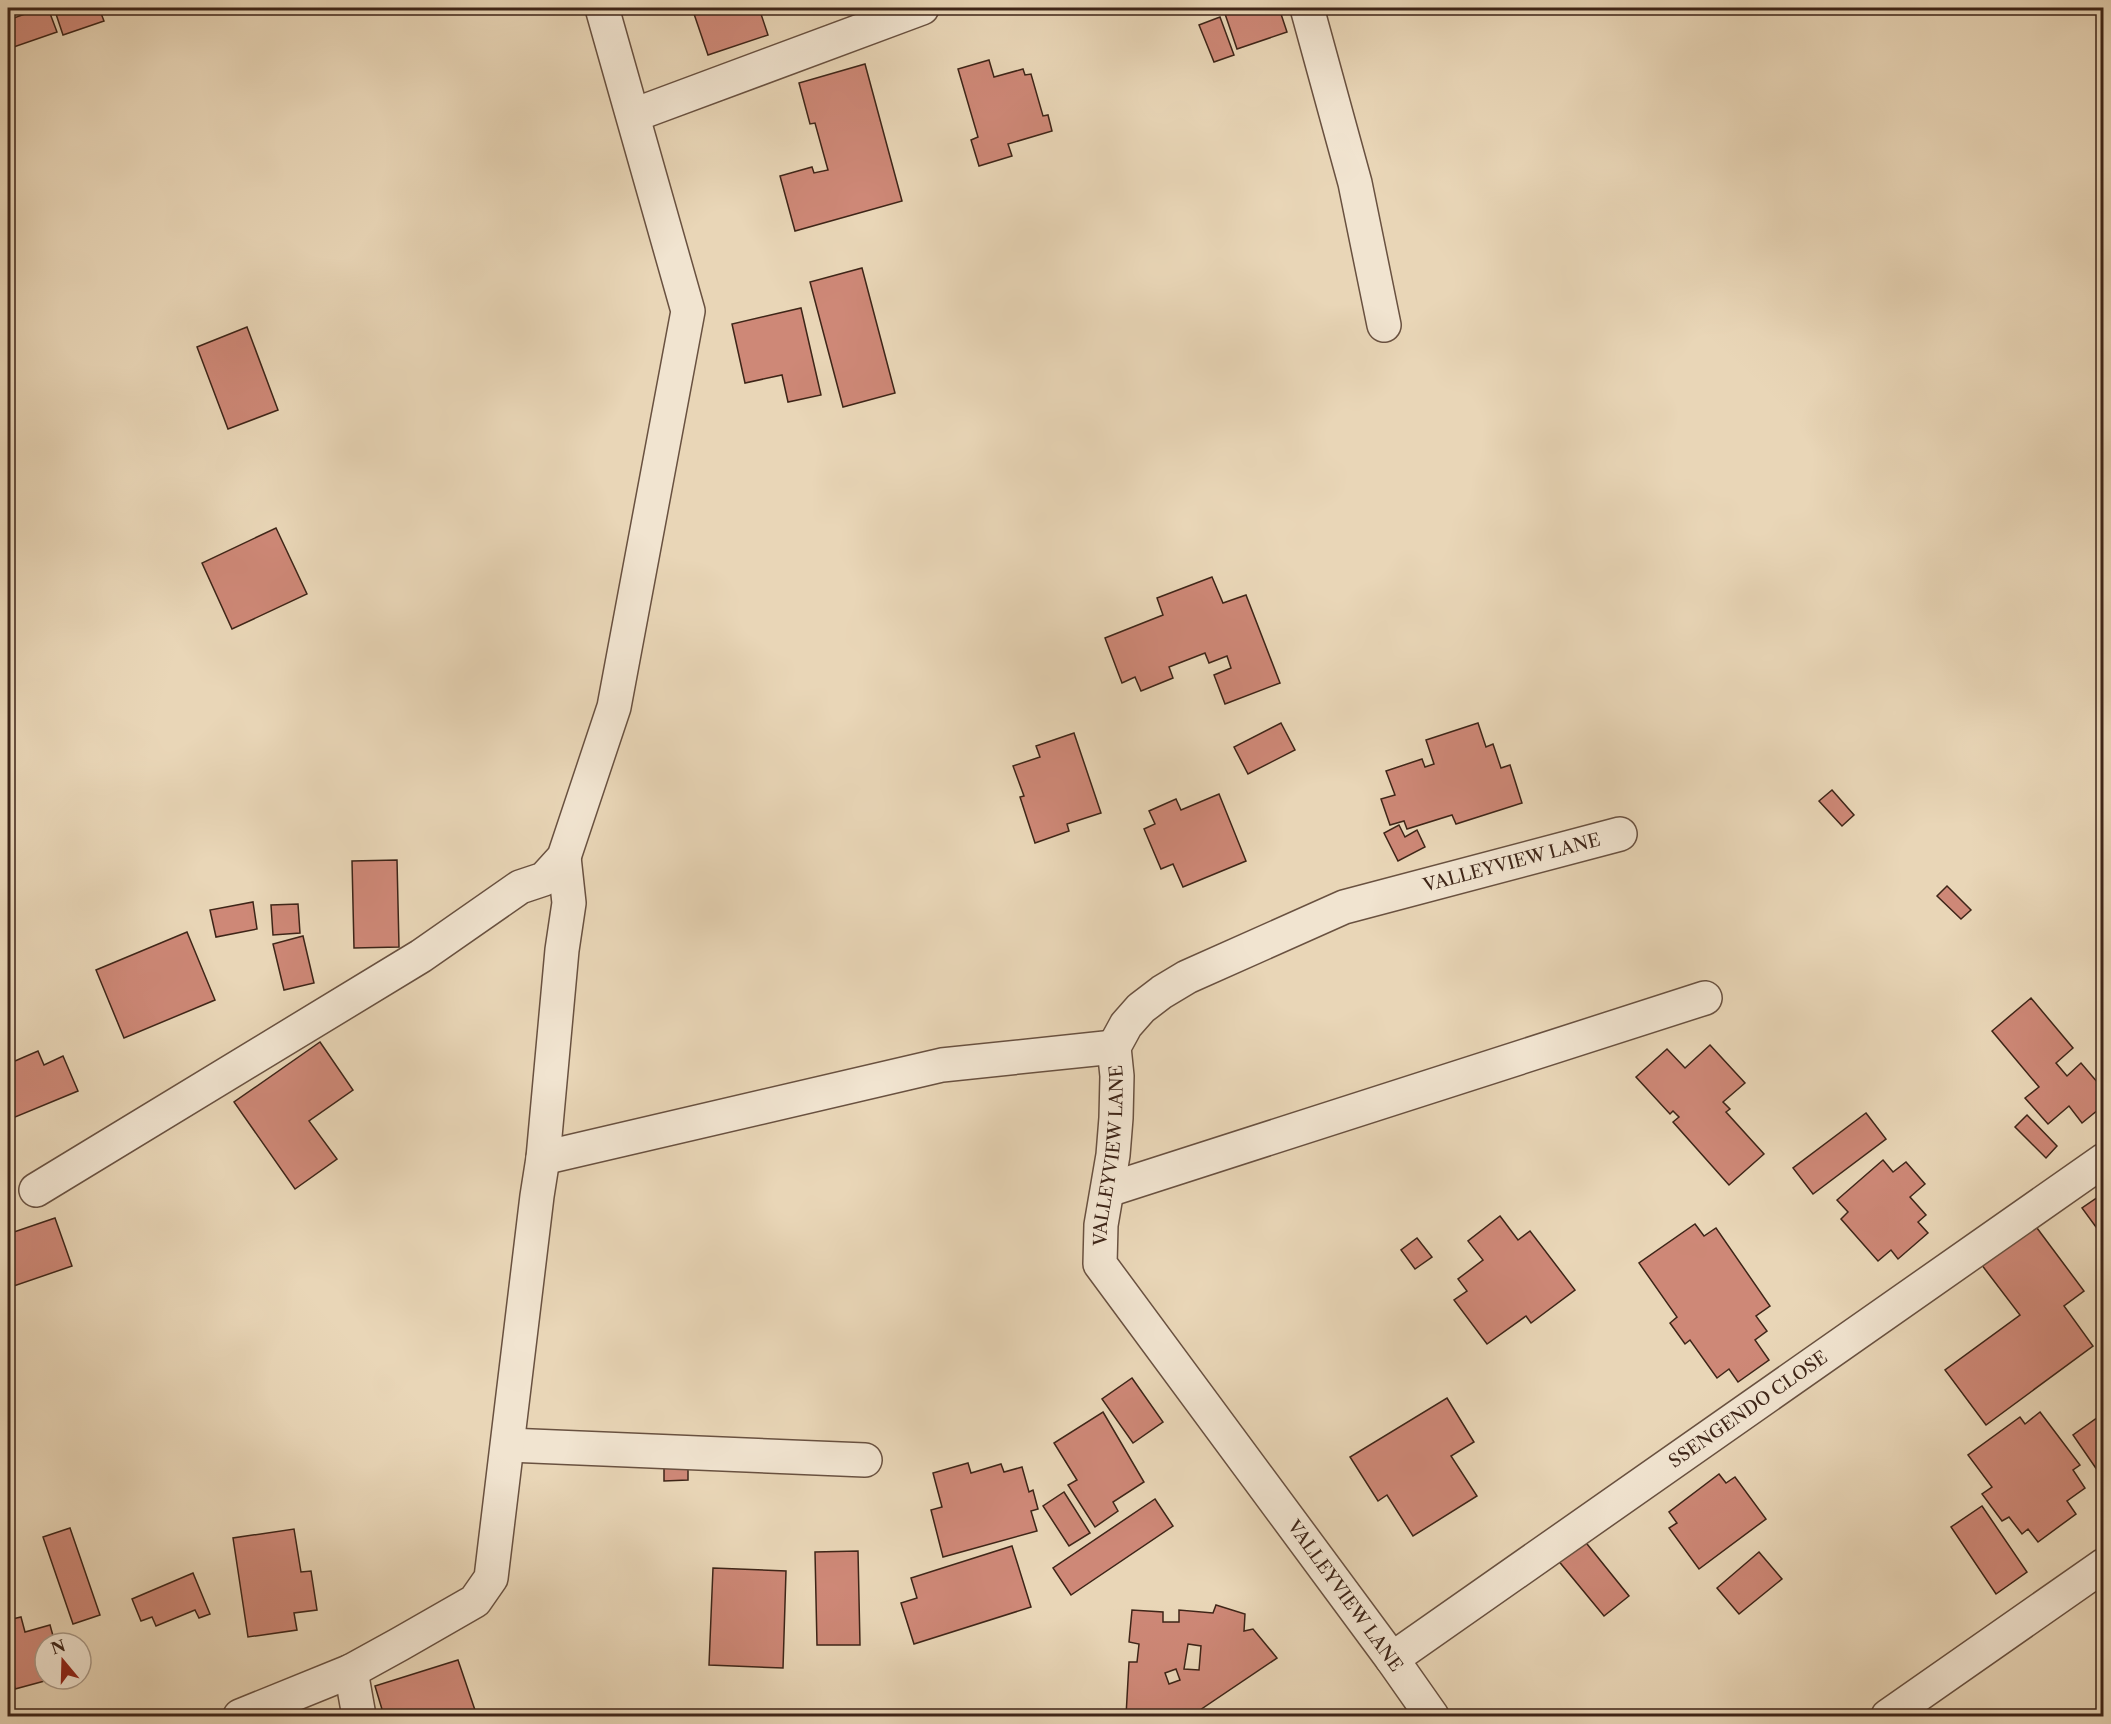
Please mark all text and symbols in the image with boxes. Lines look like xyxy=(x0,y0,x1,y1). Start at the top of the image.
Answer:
street label: VALLEYVIEW LANE xyxy=(1420,829,1603,897)
street label: VALLEYVIEW LANE xyxy=(1089,1064,1128,1247)
street label: SSENGENDO CLOSE xyxy=(1665,1346,1832,1473)
street label: VALLEYVIEW LANE xyxy=(1282,1515,1407,1676)
north arrow xyxy=(33,1631,93,1691)
text: N xyxy=(48,1635,68,1659)

